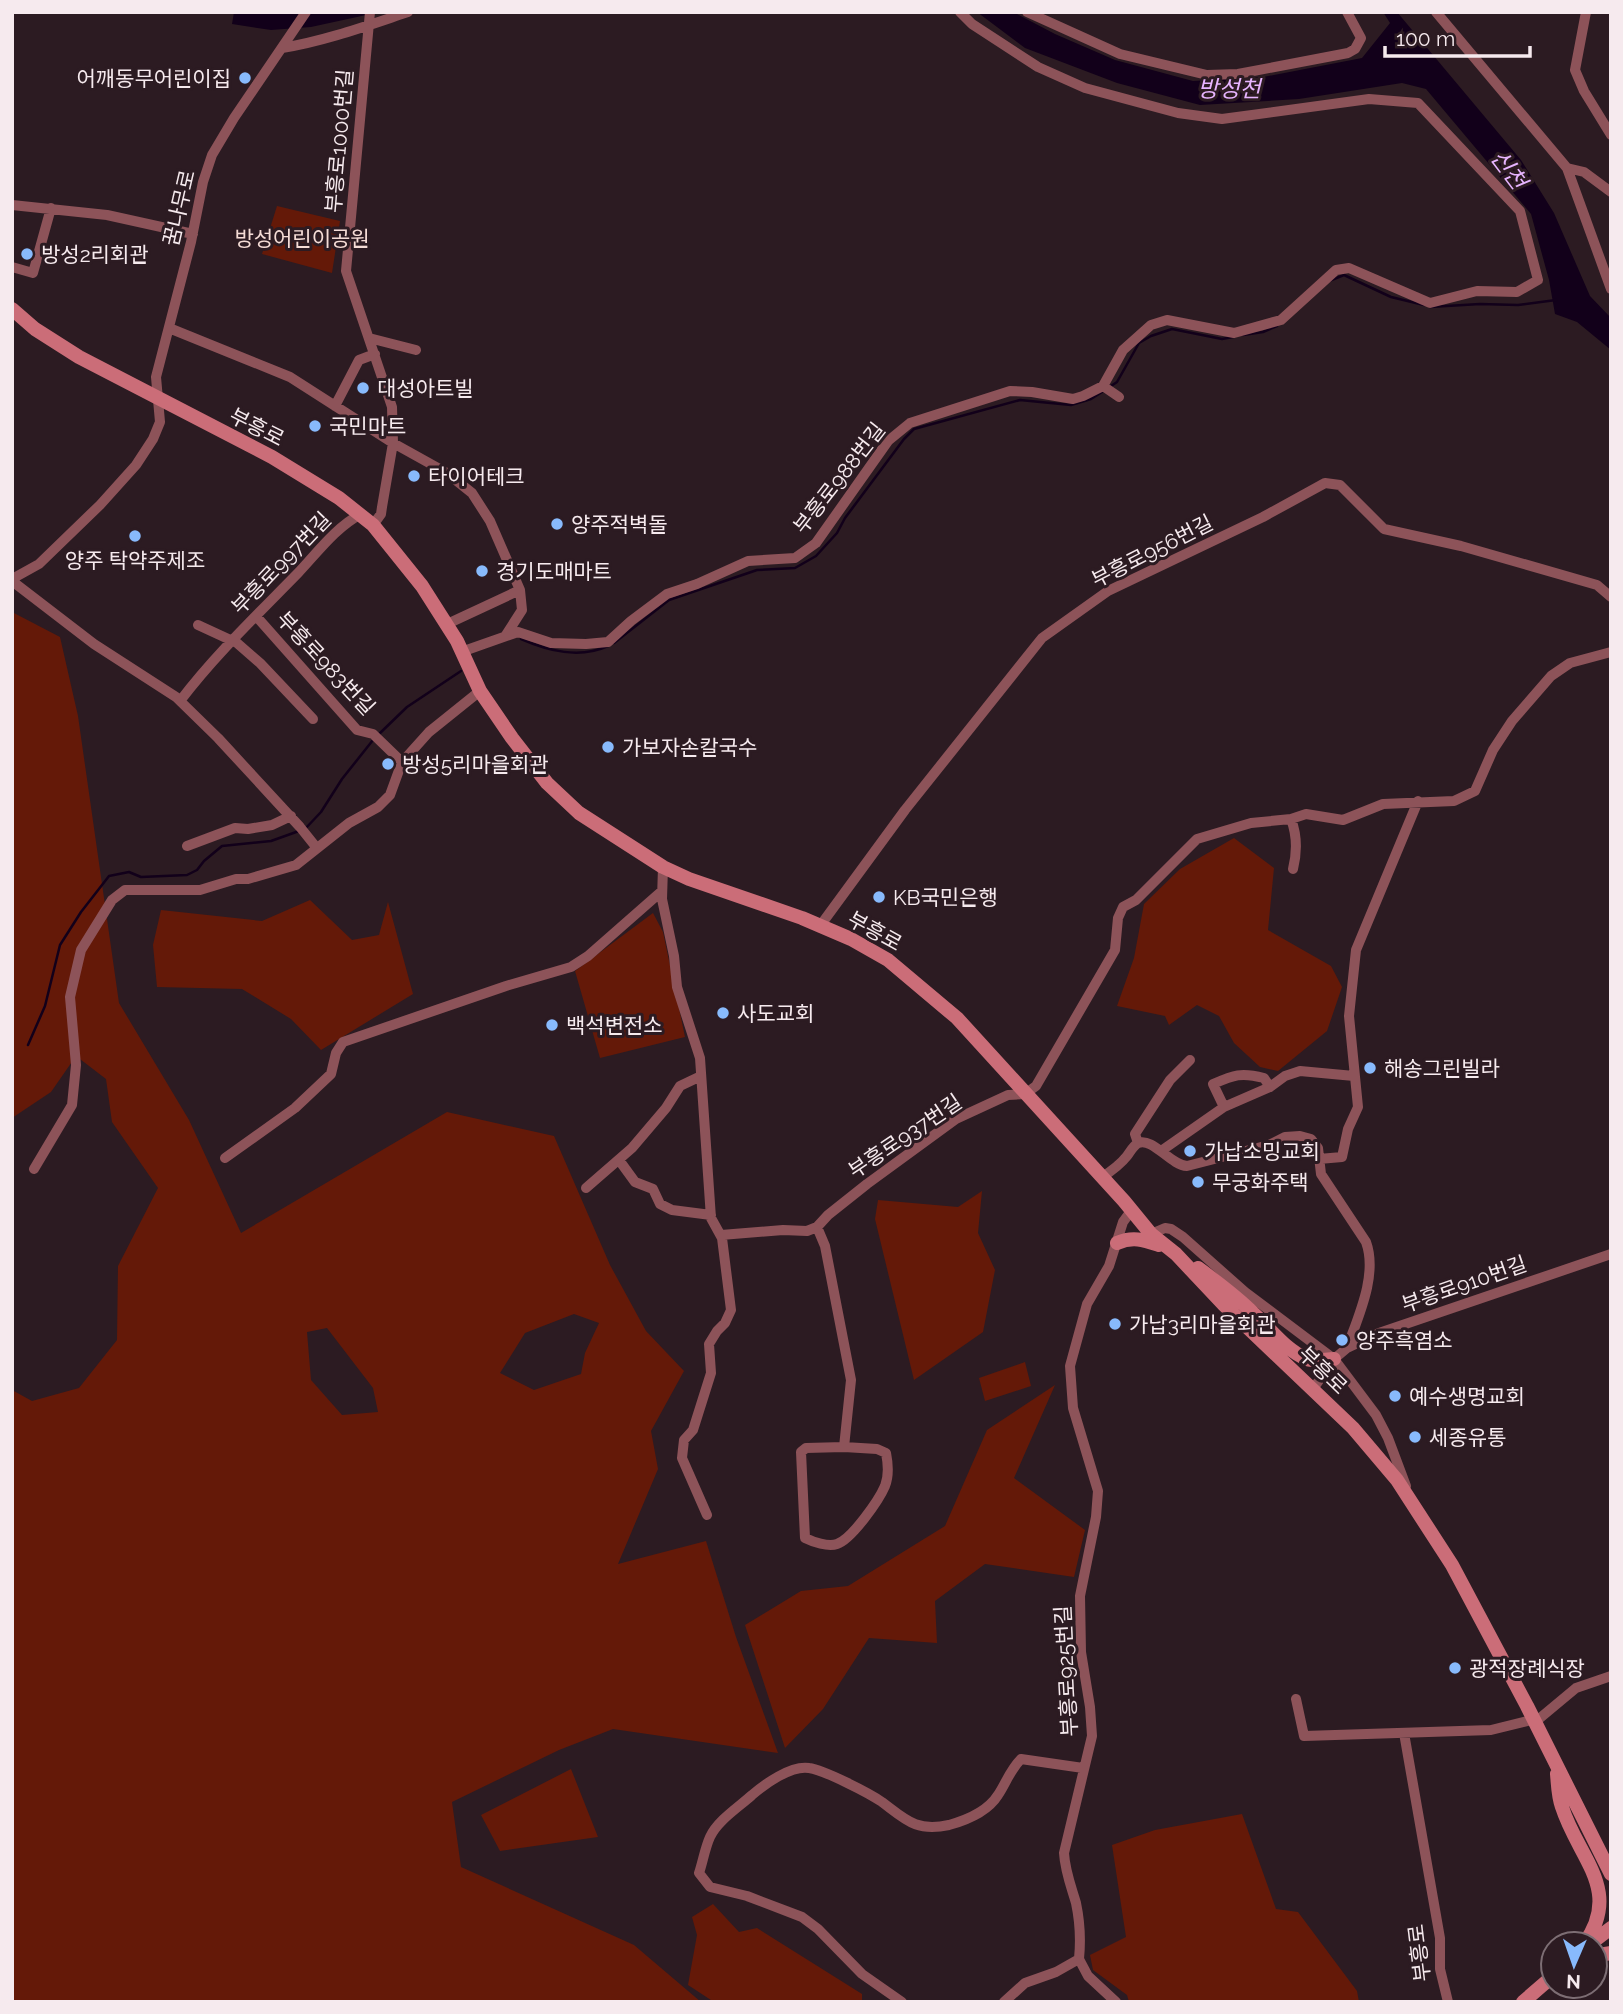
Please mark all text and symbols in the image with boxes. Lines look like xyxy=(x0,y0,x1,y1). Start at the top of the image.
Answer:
scale bar xyxy=(1385,14,1530,58)
text: 100 m xyxy=(1396,26,1455,51)
place label: 어깨동무어린이집 xyxy=(76,66,231,91)
street label: 부흥로1000번길 xyxy=(320,68,358,214)
marker: 어깨동무어린이집 xyxy=(237,70,253,86)
water label: 방성천 xyxy=(1197,75,1264,102)
water label: 신천 xyxy=(1485,144,1534,196)
street label: 꿈나무로 xyxy=(158,168,200,248)
park label: 방성어린이공원 xyxy=(234,226,370,251)
place label: 방성2리회관 xyxy=(41,242,149,267)
marker: 방성2리회관 xyxy=(19,246,35,262)
place label: 대성아트빌 xyxy=(377,376,474,401)
marker: 대성아트빌 xyxy=(355,380,371,396)
street label: 부흥로 xyxy=(225,403,289,451)
place label: 국민마트 xyxy=(329,414,406,439)
marker: 국민마트 xyxy=(307,418,323,434)
street label: 부흥로988번길 xyxy=(788,418,890,538)
place label: 타이어테크 xyxy=(428,464,525,489)
marker: 타이어테크 xyxy=(406,468,422,484)
street label: 부흥로997번길 xyxy=(226,507,336,619)
street label: 부흥로956번길 xyxy=(1087,510,1217,592)
place label: 양주적벽돌 xyxy=(571,512,668,537)
marker: 양주적벽돌 xyxy=(549,516,565,532)
marker: 양주 탁약주제조 xyxy=(127,528,143,544)
place label: 양주 탁약주제조 xyxy=(65,548,205,573)
place label: 경기도매마트 xyxy=(496,559,612,584)
marker: 경기도매마트 xyxy=(474,563,490,579)
street label: 부흥로983번길 xyxy=(272,606,380,720)
place label: 가보자손칼국수 xyxy=(622,735,757,760)
marker: 가보자손칼국수 xyxy=(600,739,616,755)
place label: 방성5리마을회관 xyxy=(402,752,549,777)
marker: 방성5리마을회관 xyxy=(380,756,396,772)
place label: KB국민은행 xyxy=(893,885,998,910)
marker: KB국민은행 xyxy=(871,889,887,905)
street label: 부흥로 xyxy=(844,906,906,956)
place label: 사도교회 xyxy=(737,1001,814,1026)
marker: 사도교회 xyxy=(715,1005,731,1021)
place label: 백석변전소 xyxy=(566,1013,663,1038)
marker: 백석변전소 xyxy=(544,1017,560,1033)
place label: 해송그린빌라 xyxy=(1384,1056,1500,1081)
marker: 해송그린빌라 xyxy=(1362,1060,1378,1076)
street label: 부흥로937번길 xyxy=(844,1089,966,1183)
place label: 가납소밍교회 xyxy=(1204,1139,1320,1164)
marker: 가납소밍교회 xyxy=(1182,1143,1198,1159)
place label: 무궁화주택 xyxy=(1212,1170,1309,1195)
marker: 무궁화주택 xyxy=(1190,1174,1206,1190)
street label: 부흥로910번길 xyxy=(1398,1251,1530,1317)
place label: 가납3리마을회관 xyxy=(1129,1312,1275,1337)
marker: 가납3리마을회관 xyxy=(1107,1316,1123,1332)
place label: 양주흑염소 xyxy=(1356,1328,1453,1353)
marker: 양주흑염소 xyxy=(1334,1332,1350,1348)
street label: 부흥로 xyxy=(1293,1341,1353,1399)
place label: 예수생명교회 xyxy=(1409,1384,1525,1409)
marker: 예수생명교회 xyxy=(1387,1388,1403,1404)
place label: 세종유통 xyxy=(1429,1425,1506,1450)
marker: 세종유통 xyxy=(1407,1429,1423,1445)
street label: 부흥로925번길 xyxy=(1050,1605,1082,1737)
place label: 광적장례식장 xyxy=(1469,1656,1585,1681)
marker: 광적장례식장 xyxy=(1447,1660,1463,1676)
street label: 부흥로 xyxy=(1403,1923,1435,1983)
north arrow xyxy=(1539,1930,1609,2000)
text: N xyxy=(1566,1971,1581,1993)

